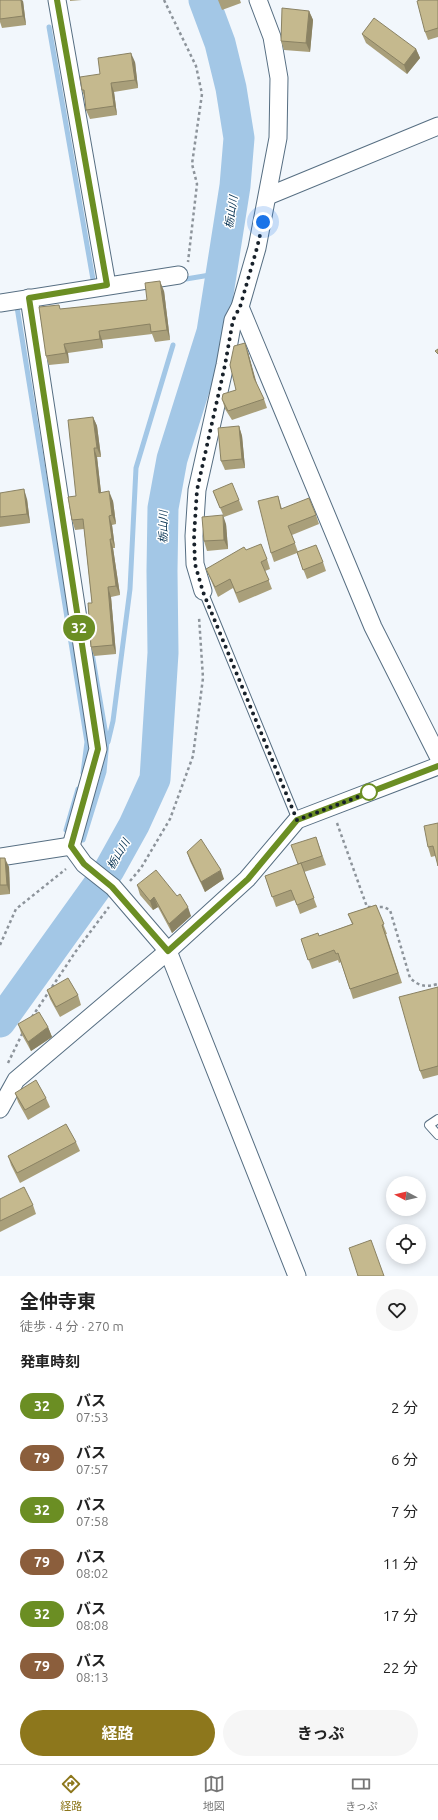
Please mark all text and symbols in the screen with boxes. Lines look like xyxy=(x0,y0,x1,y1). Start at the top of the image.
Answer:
water label: 栃山川 xyxy=(222,194,240,229)
your location xyxy=(253,212,273,232)
water label: 栃山川 xyxy=(157,509,169,544)
line badge: 32 xyxy=(61,615,97,641)
text: 32 xyxy=(71,620,87,636)
unlabelled marker xyxy=(360,783,378,801)
water label: 栃山川 xyxy=(104,836,132,871)
north arrow xyxy=(386,1176,426,1216)
map controls xyxy=(386,1176,426,1264)
button: locate xyxy=(386,1224,426,1264)
button: heart xyxy=(376,1289,418,1331)
text: 全仲寺東 xyxy=(20,1290,96,1312)
text: 徒歩 · 4 分 · 270 m xyxy=(20,1319,124,1333)
text: 発車時刻 xyxy=(20,1353,80,1370)
text: バス xyxy=(76,1392,106,1409)
text: 32 xyxy=(34,1398,50,1414)
text: 2 分 xyxy=(391,1399,418,1416)
text: 07:53 xyxy=(76,1410,109,1424)
text: バス xyxy=(76,1444,106,1461)
text: 79 xyxy=(34,1450,50,1466)
text: 6 分 xyxy=(391,1451,418,1468)
text: 07:57 xyxy=(76,1462,109,1476)
text: バス xyxy=(76,1496,106,1513)
text: 32 xyxy=(34,1502,50,1518)
text: 7 分 xyxy=(391,1503,418,1520)
text: 07:58 xyxy=(76,1514,109,1528)
text: バス xyxy=(76,1548,106,1565)
text: 79 xyxy=(34,1554,50,1570)
text: 11 分 xyxy=(383,1555,418,1572)
text: 08:02 xyxy=(76,1566,109,1580)
text: バス xyxy=(76,1600,106,1617)
text: 32 xyxy=(34,1606,50,1622)
text: 17 分 xyxy=(383,1607,418,1624)
text: 08:08 xyxy=(76,1618,109,1632)
text: バス xyxy=(76,1652,106,1669)
text: 79 xyxy=(34,1658,50,1674)
text: 22 分 xyxy=(383,1659,418,1676)
text: 08:13 xyxy=(76,1670,109,1684)
button: 経路 xyxy=(20,1710,215,1756)
button: きっぷ xyxy=(223,1710,418,1756)
tab: 経路 xyxy=(60,1773,82,1813)
tab: 地図 xyxy=(203,1773,225,1813)
tab: きっぷ xyxy=(345,1773,378,1813)

